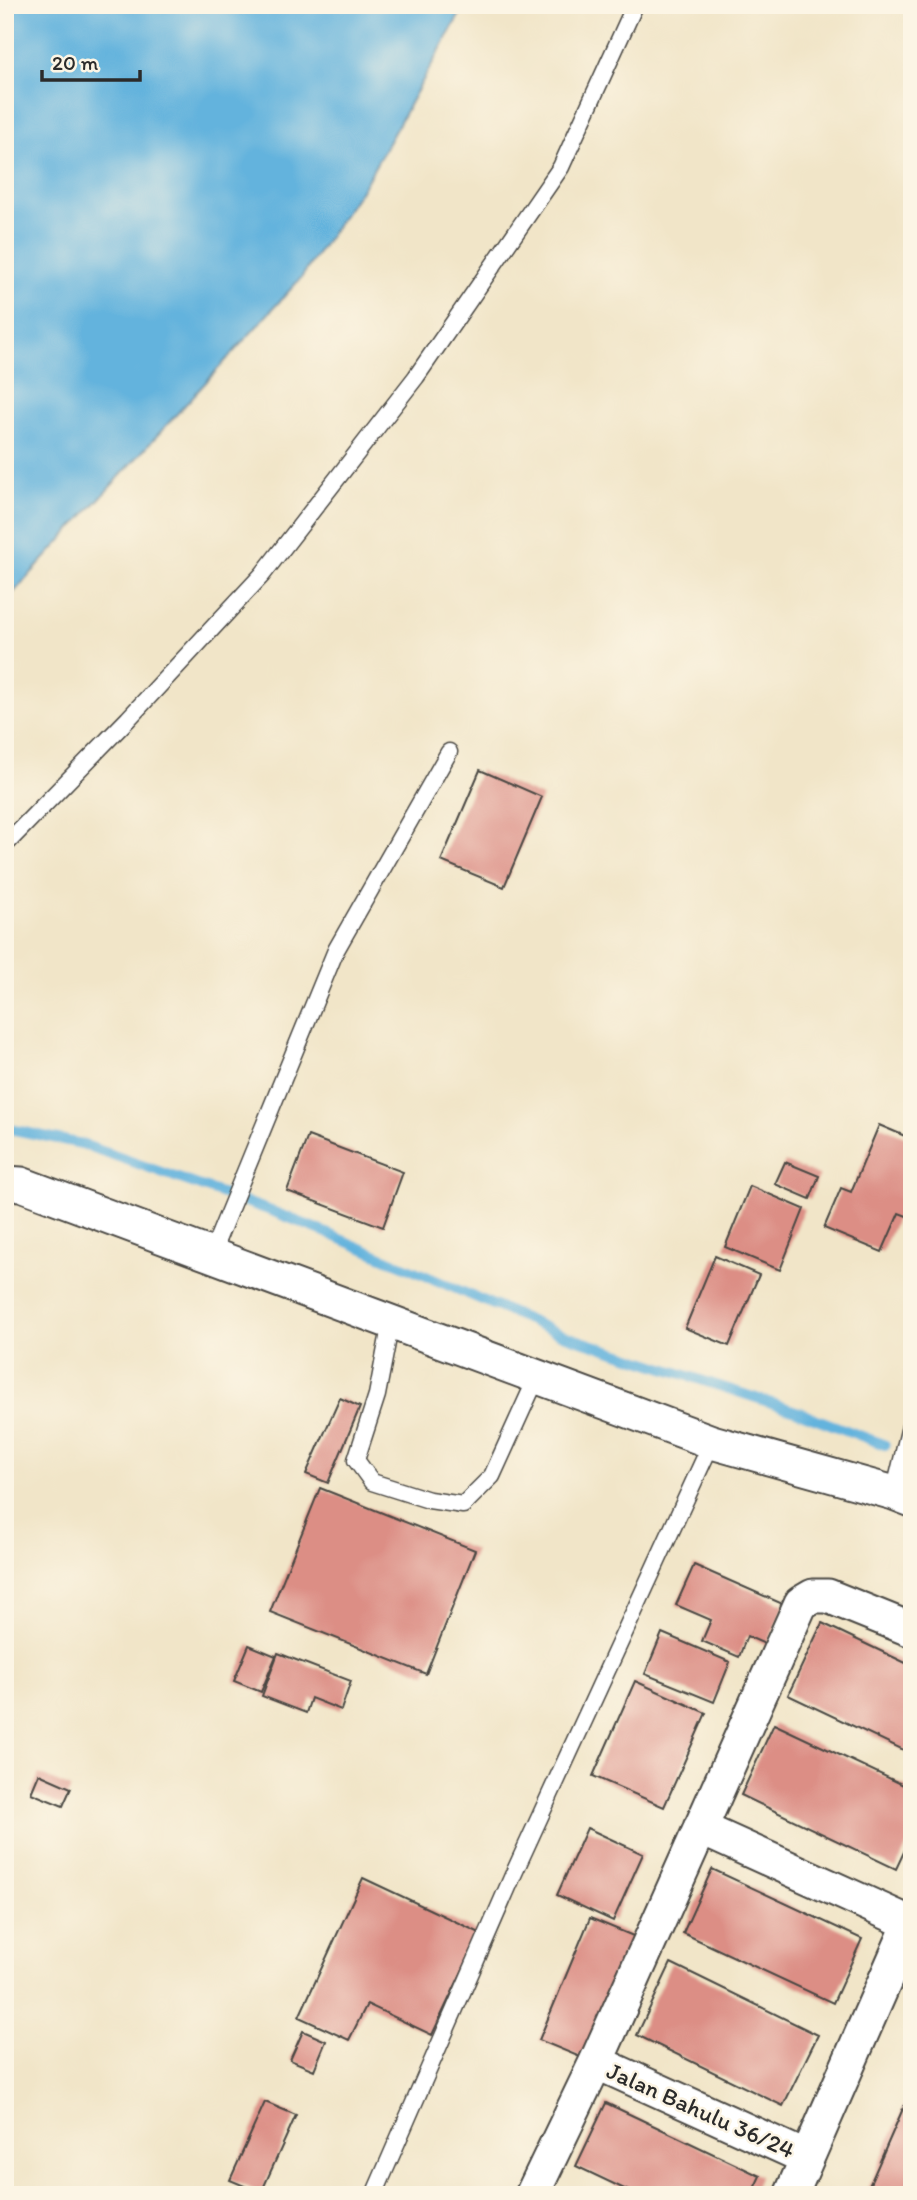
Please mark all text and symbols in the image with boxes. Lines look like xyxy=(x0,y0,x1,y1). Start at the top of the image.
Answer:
scale bar xyxy=(42,38,140,82)
text: 20 m xyxy=(52,50,99,75)
street label: Jalan Bahulu 36/24 xyxy=(603,2056,799,2164)

